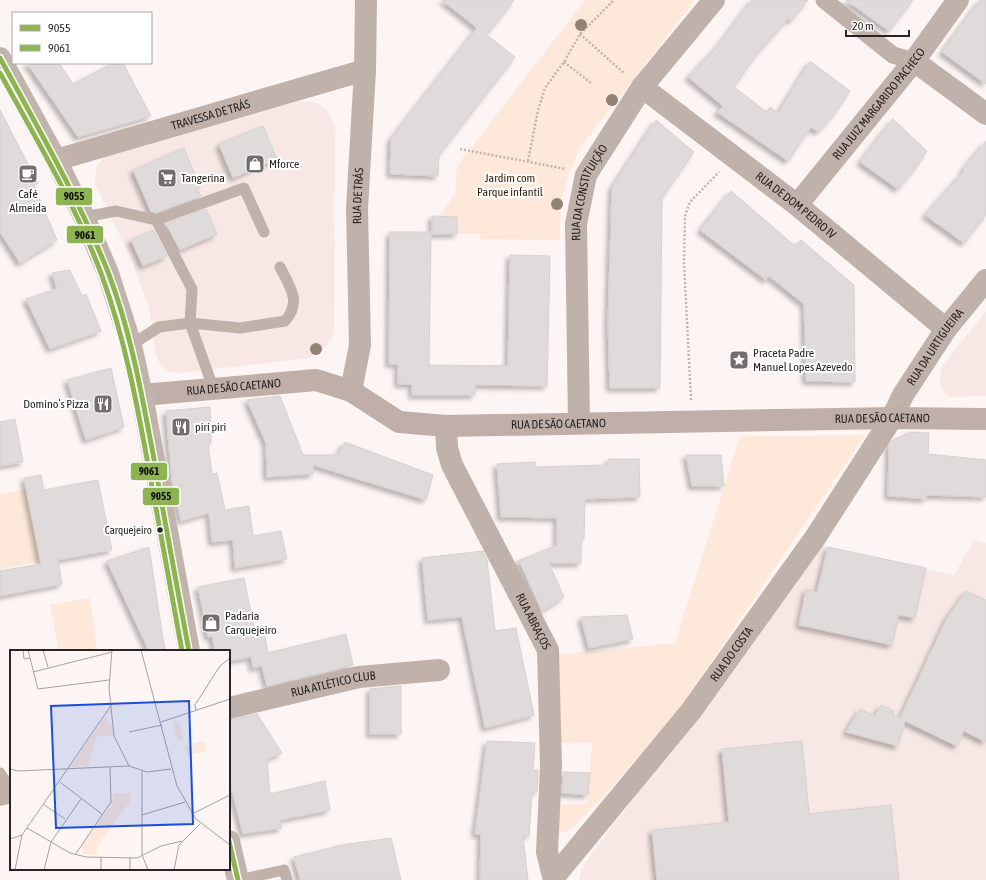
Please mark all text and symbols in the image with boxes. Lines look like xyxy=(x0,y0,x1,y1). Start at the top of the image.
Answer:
legend xyxy=(12,12,152,64)
scale bar xyxy=(846,12,909,38)
text: 20 m xyxy=(852,19,874,33)
text: 9055 xyxy=(48,21,71,35)
text: 9061 xyxy=(48,41,71,55)
street label: RUA JUIZ MARGARIDO PACHECO xyxy=(830,45,928,163)
street label: TRAVESSA DE TRÁS xyxy=(170,97,252,133)
street label: RUA DA CONSTITUIÇÃO xyxy=(569,142,611,241)
shop icon: Mforce xyxy=(244,153,266,175)
place label: Mforce xyxy=(269,157,299,171)
cafe icon: Café Almeida xyxy=(17,163,39,185)
supermarket icon: Tangerina xyxy=(156,167,178,189)
street label: RUA DE TRÁS xyxy=(350,167,366,224)
street label: RUA DE DOM PEDRO IV xyxy=(753,169,839,242)
place label: Tangerina xyxy=(181,171,225,185)
park label: Jardim com Parque infantil xyxy=(477,171,544,199)
place label: Café Almeida xyxy=(9,187,47,215)
line badge: 9055 xyxy=(55,187,93,206)
text: 9055 xyxy=(64,190,84,202)
line badge: 9061 xyxy=(66,225,104,244)
text: 9061 xyxy=(75,229,95,241)
street label: RUA DA URTIGUEIRA xyxy=(904,306,967,388)
place label: Praceta Padre Manuel Lopes Azevedo xyxy=(753,346,853,374)
place icon: Praceta Padre Manuel Lopes Azevedo xyxy=(728,349,750,371)
street label: RUA DE SÃO CAETANO xyxy=(186,376,282,398)
restaurant icon: Domino’s Pizza xyxy=(92,393,114,415)
place label: Domino’s Pizza xyxy=(23,397,89,411)
street label: RUA DE SÃO CAETANO xyxy=(835,411,930,426)
restaurant icon: piri piri xyxy=(170,416,192,438)
street label: RUA DE SÃO CAETANO xyxy=(511,416,606,432)
place label: piri piri xyxy=(195,420,226,434)
line badge: 9061 xyxy=(130,462,168,481)
text: 9061 xyxy=(139,465,159,477)
line badge: 9055 xyxy=(142,487,180,506)
text: 9055 xyxy=(151,490,171,502)
place label: Carquejeiro xyxy=(105,524,152,536)
marker: Carquejeiro xyxy=(155,525,165,535)
street label: RUA ABRAÇOS xyxy=(513,591,554,652)
place label: Padaria Carquejeiro xyxy=(225,609,277,637)
shop icon: Padaria Carquejeiro xyxy=(200,612,222,634)
street label: RUA DO COSTA xyxy=(707,624,756,684)
inset map xyxy=(10,650,230,870)
street label: RUA ATLÉTICO CLUB xyxy=(290,669,376,700)

